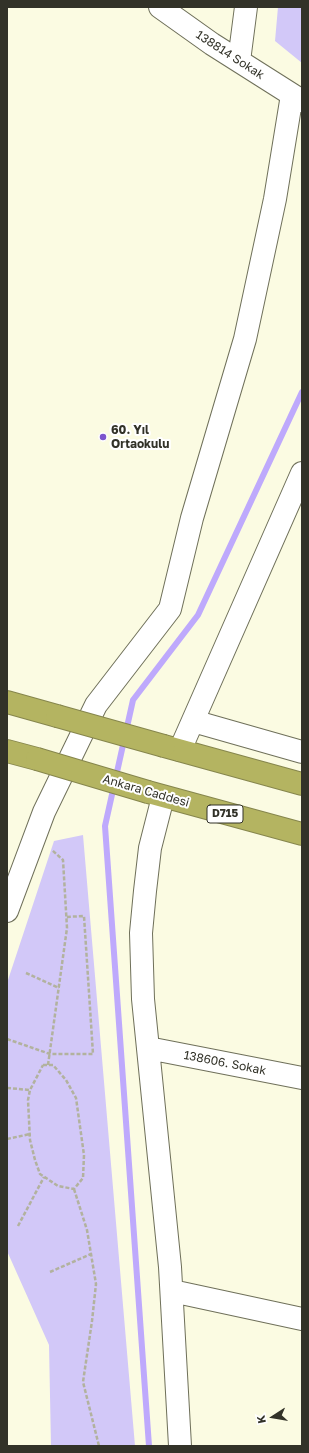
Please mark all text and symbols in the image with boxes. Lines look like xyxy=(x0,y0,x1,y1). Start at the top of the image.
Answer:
street label: 138814 Sokak xyxy=(193,28,267,82)
place label: 60. Yıl Ortaokulu xyxy=(111,423,169,451)
marker: 60. Yıl Ortaokulu xyxy=(98,432,108,442)
street label: Ankara Caddesi xyxy=(101,772,191,810)
road number: D715 xyxy=(207,805,243,823)
street label: 138606. Sokak xyxy=(182,1048,268,1078)
north arrow xyxy=(253,1397,293,1437)
text: K xyxy=(254,1414,268,1425)

